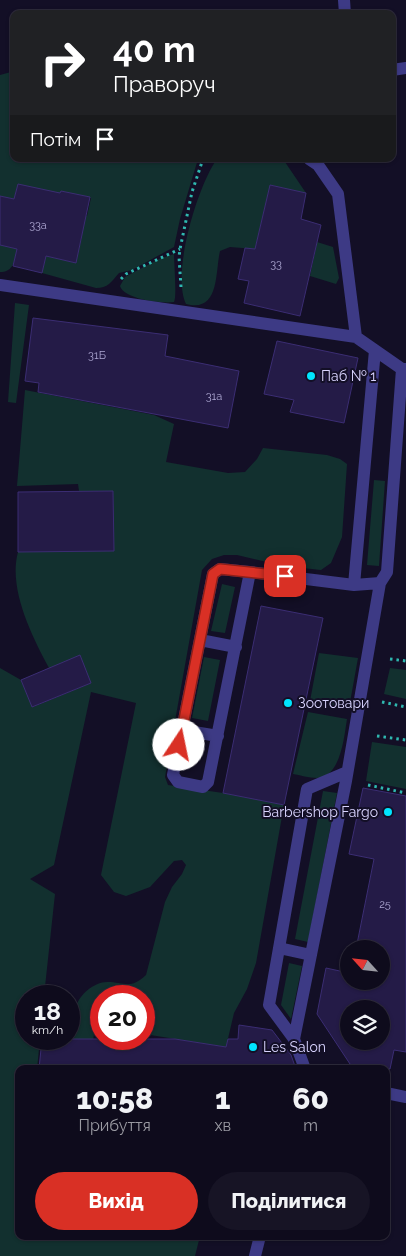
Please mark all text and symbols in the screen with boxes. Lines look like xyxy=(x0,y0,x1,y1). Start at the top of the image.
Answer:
text: 40 m xyxy=(113,29,195,70)
icon: right xyxy=(30,30,95,95)
text: Праворуч xyxy=(113,71,216,97)
icon: arrive xyxy=(91,125,119,153)
text: Потім xyxy=(30,128,81,150)
house number: 33а xyxy=(29,219,47,232)
house number: 33 xyxy=(270,258,282,271)
house number: 31Б xyxy=(88,349,106,362)
place label: Паб № 1 xyxy=(321,368,376,384)
marker: Паб № 1 xyxy=(305,370,317,382)
house number: 31а xyxy=(206,390,222,403)
pin xyxy=(264,555,306,597)
icon: arrive xyxy=(271,562,299,590)
place label: Зоотовари xyxy=(298,695,369,711)
marker: Зоотовари xyxy=(282,697,294,709)
position arrow xyxy=(152,718,204,770)
place label: Barbershop Fargo xyxy=(262,804,378,820)
marker: Barbershop Fargo xyxy=(382,806,394,818)
house number: 25 xyxy=(379,898,391,911)
north arrow xyxy=(340,940,390,990)
map controls xyxy=(340,940,390,1050)
speed limit sign: 20 xyxy=(90,985,155,1050)
text: 18 xyxy=(34,996,61,1026)
button: layers xyxy=(340,1000,390,1050)
text: km/h xyxy=(32,1023,63,1037)
place label: Les Salon xyxy=(263,1039,326,1055)
marker: Les Salon xyxy=(247,1041,259,1053)
text: 10:58 xyxy=(76,1081,153,1116)
text: 1 xyxy=(215,1081,231,1116)
text: 60 xyxy=(292,1081,329,1116)
text: Прибуття xyxy=(79,1116,151,1135)
text: хв xyxy=(214,1116,231,1135)
text: m xyxy=(303,1116,318,1135)
button: Вихід xyxy=(35,1172,198,1230)
button: Поділитися xyxy=(208,1172,370,1230)

